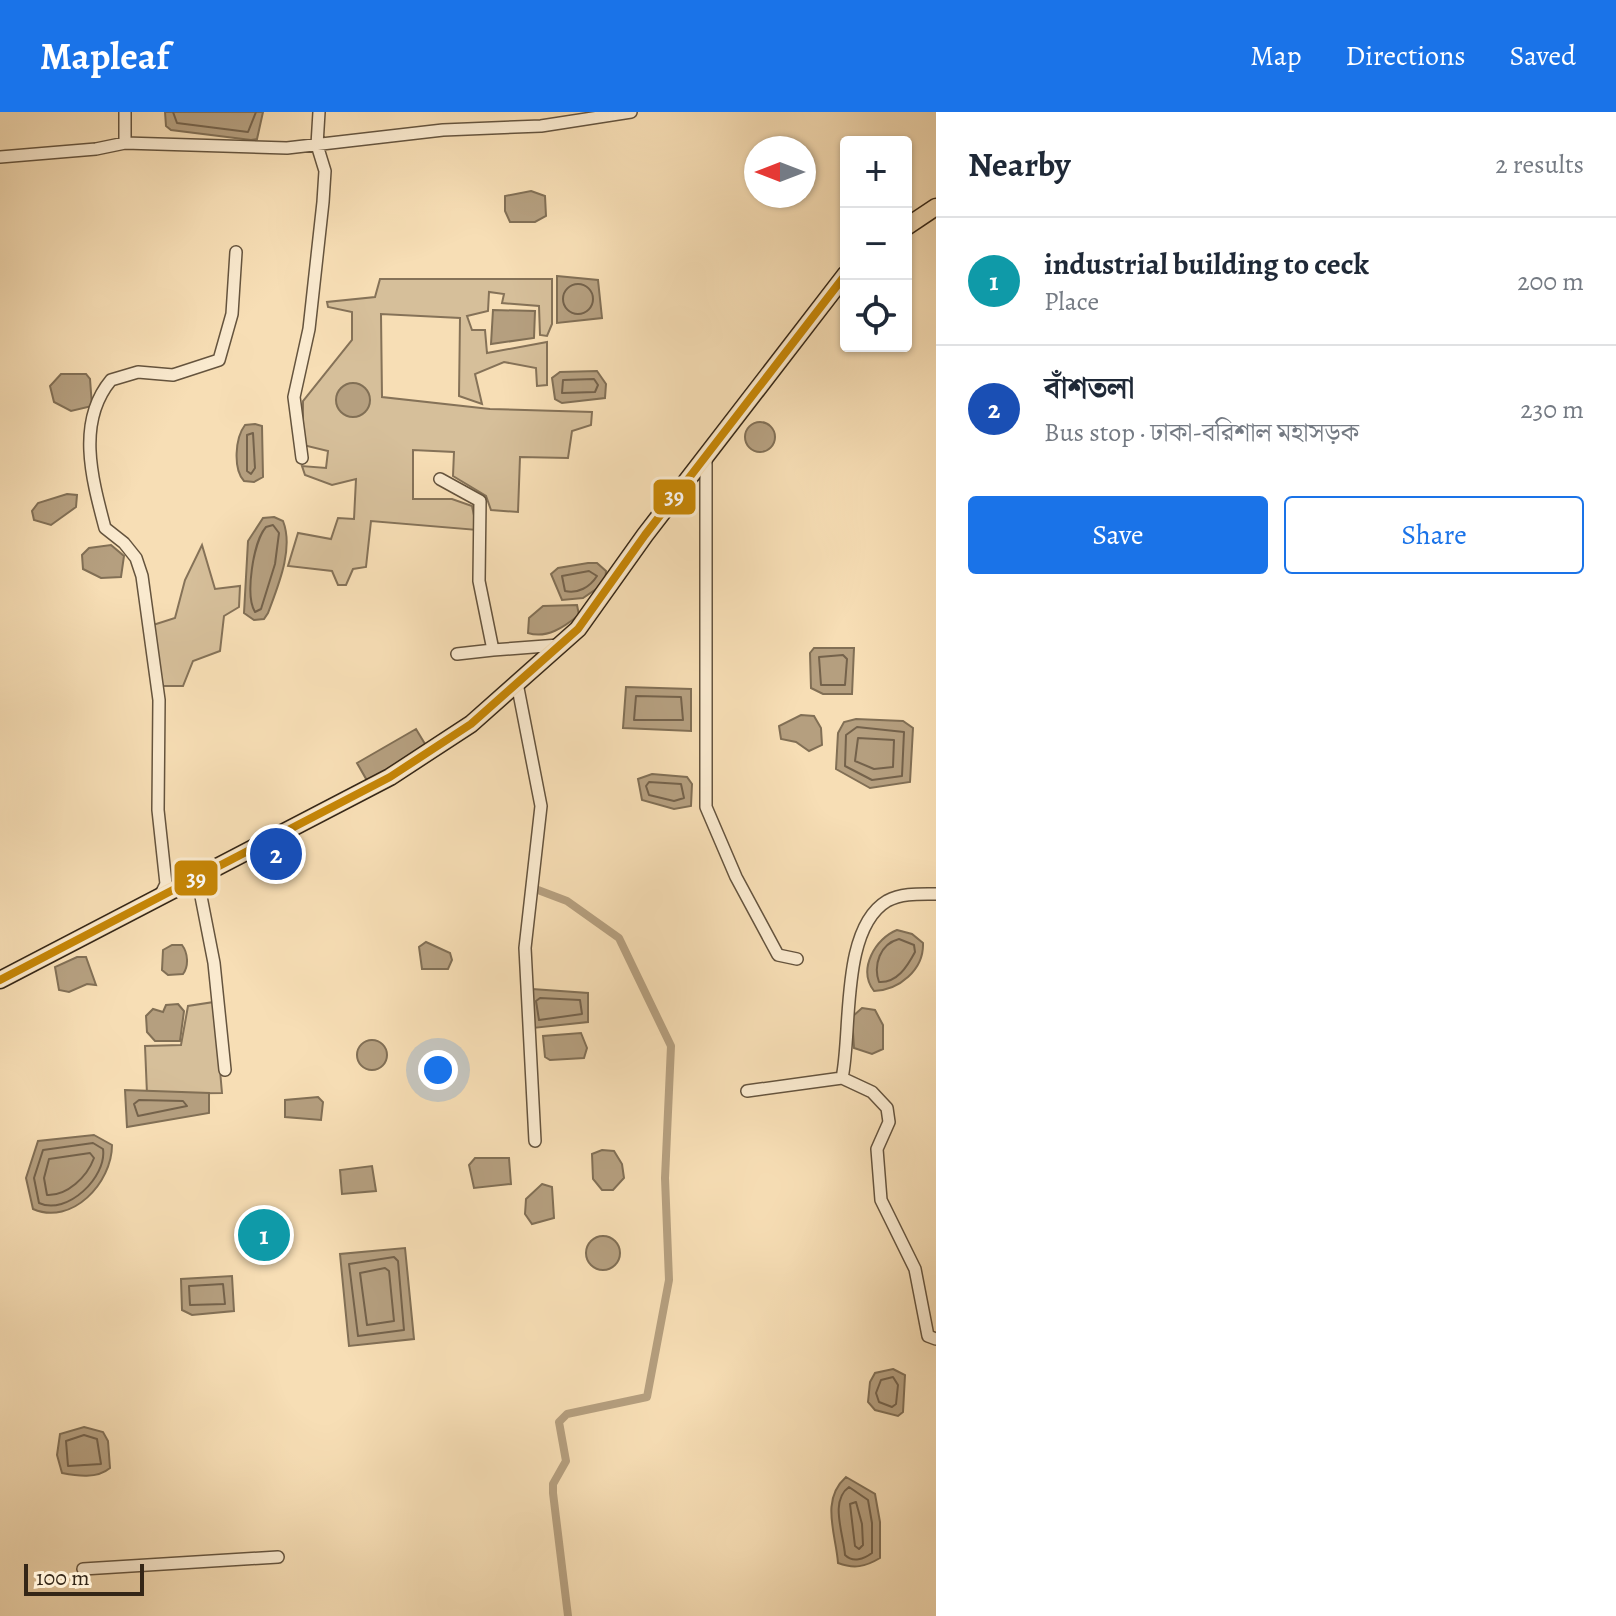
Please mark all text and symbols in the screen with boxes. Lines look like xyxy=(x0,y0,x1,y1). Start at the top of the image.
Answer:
text: Mapleaf xyxy=(40,30,169,82)
text: Map xyxy=(1250,37,1301,75)
text: Directions xyxy=(1345,37,1466,75)
text: Saved xyxy=(1510,37,1576,75)
north arrow xyxy=(744,136,816,208)
map controls xyxy=(840,136,912,352)
button: + xyxy=(840,136,912,208)
text: Nearby xyxy=(968,141,1071,188)
text: 2 results xyxy=(1495,147,1584,182)
button: − xyxy=(840,208,912,280)
text: industrial building to ceck xyxy=(1044,244,1369,284)
text: 1 xyxy=(989,264,999,299)
text: 200 m xyxy=(1517,264,1584,299)
button: locate xyxy=(840,280,912,352)
text: Place xyxy=(1044,284,1099,319)
text: বাঁশতলা xyxy=(1044,368,1135,408)
text: 2 xyxy=(988,392,1000,427)
text: 230 m xyxy=(1520,392,1584,427)
text: Bus stop · ঢাকা-বরিশাল মহাসড়ক xyxy=(1044,415,1359,450)
line badge: 39 xyxy=(652,478,697,516)
text: 39 xyxy=(664,482,684,512)
button: Save xyxy=(968,496,1268,574)
button: Share xyxy=(1284,496,1584,574)
pin: 2 xyxy=(250,824,302,884)
line badge: 39 xyxy=(173,859,219,897)
text: 39 xyxy=(186,864,206,894)
your location xyxy=(418,1050,458,1090)
pin: 1 xyxy=(238,1205,290,1265)
scale bar xyxy=(24,1560,144,1596)
text: 100 m xyxy=(36,1563,90,1593)

